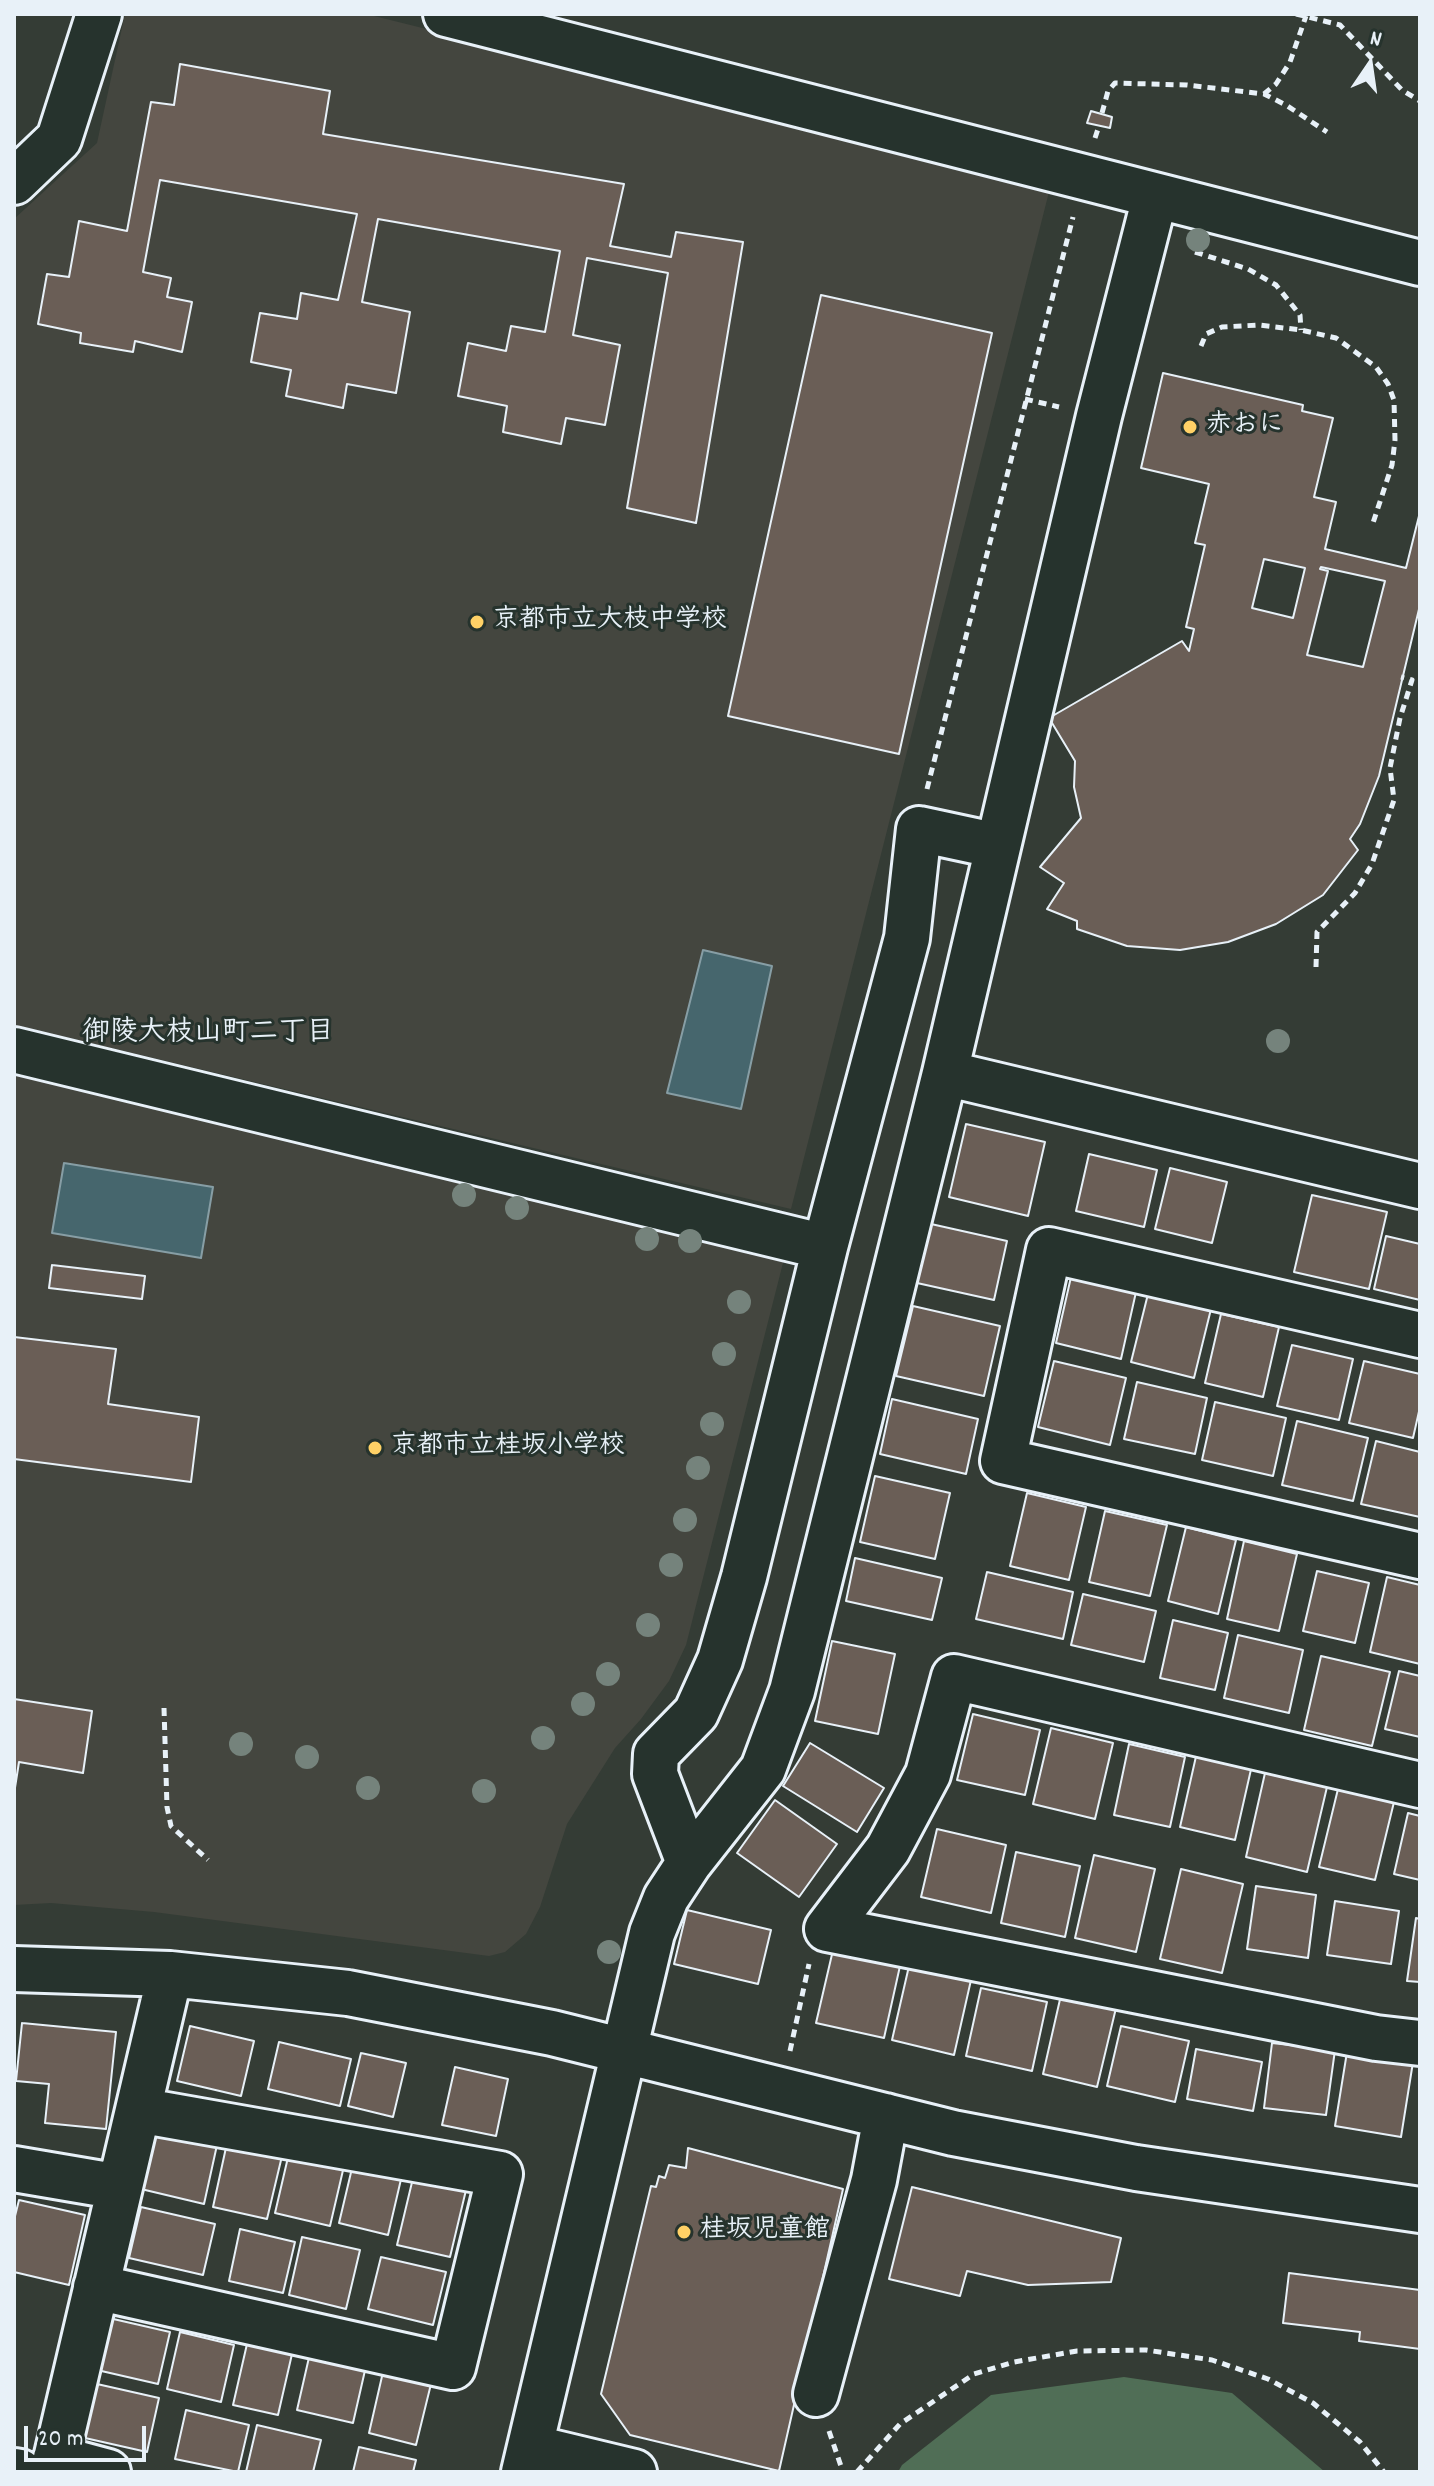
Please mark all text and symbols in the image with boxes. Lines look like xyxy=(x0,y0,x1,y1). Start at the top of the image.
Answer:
north arrow xyxy=(1330,24,1410,104)
text: N xyxy=(1367,24,1384,56)
place label: 赤おに xyxy=(1206,411,1284,443)
marker: 赤おに xyxy=(1181,418,1199,436)
place label: 京都市立大枝中学校 xyxy=(493,606,727,638)
marker: 京都市立大枝中学校 xyxy=(468,613,486,631)
district label: 御陵大枝山町二丁目 xyxy=(82,1018,334,1052)
place label: 京都市立桂坂小学校 xyxy=(391,1432,625,1464)
marker: 京都市立桂坂小学校 xyxy=(366,1439,384,1457)
place label: 桂坂児童館 xyxy=(700,2216,830,2248)
marker: 桂坂児童館 xyxy=(675,2223,693,2241)
scale bar xyxy=(28,2410,150,2460)
text: 20 m xyxy=(38,2423,84,2457)

